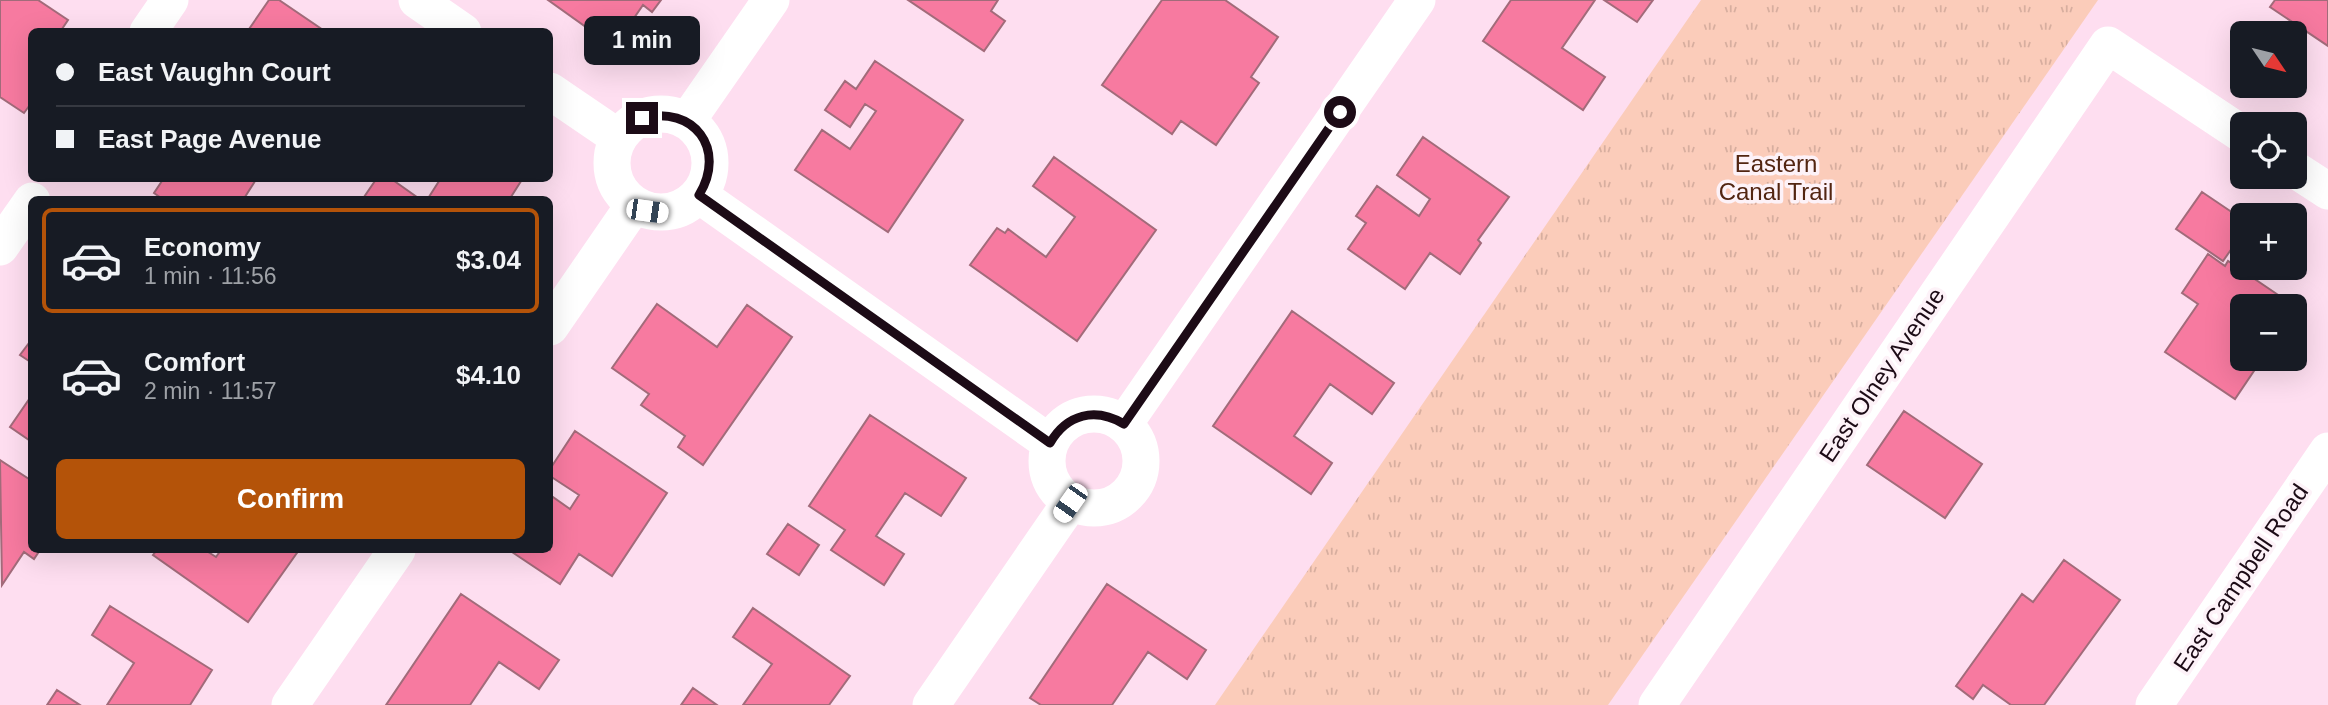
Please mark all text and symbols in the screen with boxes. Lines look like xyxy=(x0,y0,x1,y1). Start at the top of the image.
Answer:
callout: 1 min xyxy=(584,17,700,66)
north arrow xyxy=(2230,21,2306,98)
map controls xyxy=(2230,21,2307,371)
text: 1 min xyxy=(612,27,672,53)
text: East Vaughn Court xyxy=(98,57,331,87)
route start xyxy=(1324,96,1356,128)
route end xyxy=(626,102,658,134)
button: locate xyxy=(2230,112,2307,189)
text: East Page Avenue xyxy=(98,124,322,154)
park label: Eastern Canal Trail xyxy=(1719,150,1833,205)
car xyxy=(625,198,670,224)
button: + xyxy=(2230,203,2307,280)
icon: car xyxy=(60,229,123,292)
text: Economy xyxy=(144,232,261,262)
text: $3.04 xyxy=(456,245,521,275)
text: 1 min · 11:56 xyxy=(144,263,277,289)
street label: East Olney Avenue xyxy=(1813,283,1950,467)
button: − xyxy=(2230,294,2307,371)
icon: car xyxy=(60,344,123,407)
text: Comfort xyxy=(144,347,245,377)
text: $4.10 xyxy=(456,360,521,390)
text: 2 min · 11:57 xyxy=(144,378,277,404)
button: Confirm xyxy=(56,459,525,539)
street label: East Campbell Road xyxy=(2168,479,2313,677)
car xyxy=(1050,480,1091,526)

